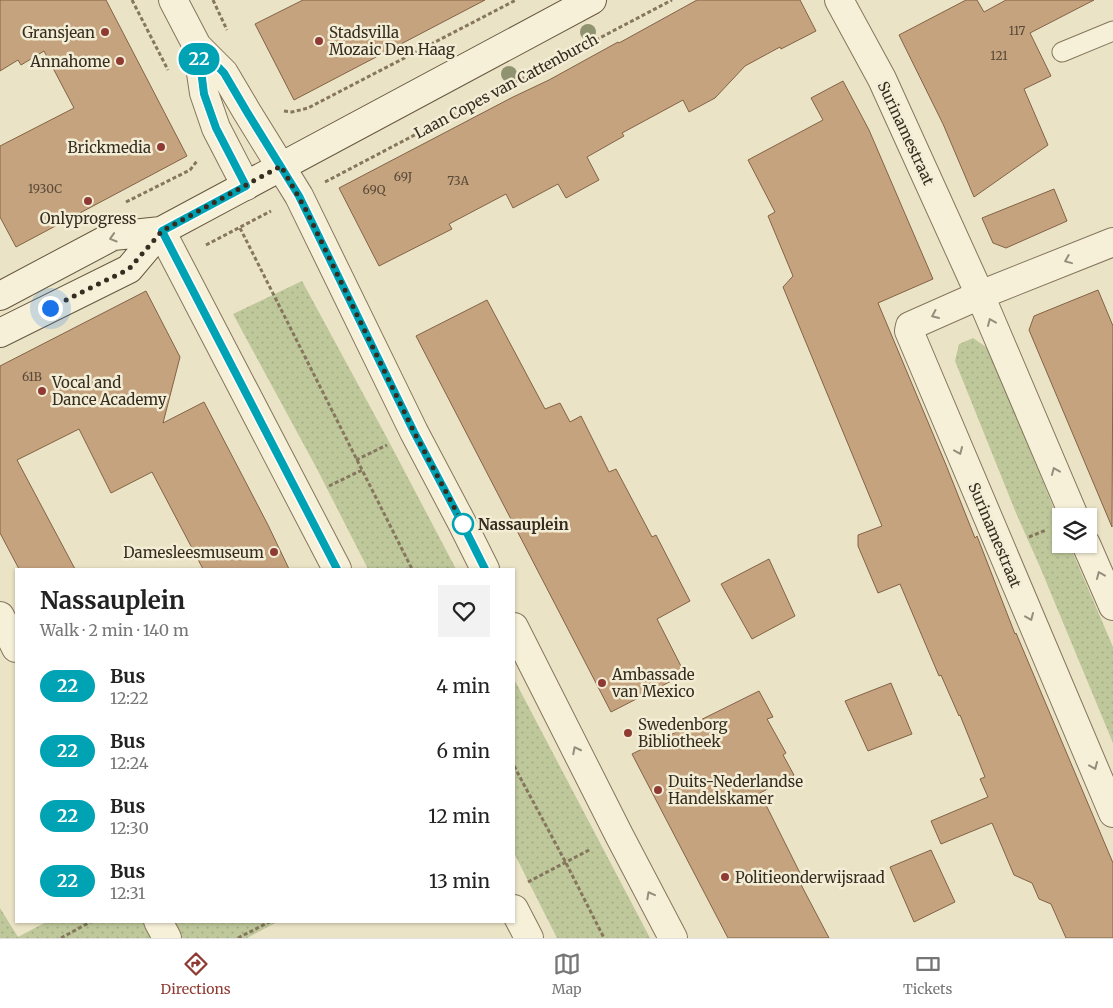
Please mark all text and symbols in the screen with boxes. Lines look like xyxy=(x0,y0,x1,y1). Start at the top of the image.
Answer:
place label: Gransjean xyxy=(22,23,95,42)
place label: Stadsvilla Mozaic Den Haag xyxy=(329,23,455,59)
house number: 117 xyxy=(1009,23,1025,38)
marker: Gransjean xyxy=(99,26,111,38)
street label: Laan Copes van Cattenburch xyxy=(411,29,601,143)
marker: Stadsvilla Mozaic Den Haag xyxy=(313,35,325,47)
line badge: 22 xyxy=(176,43,222,75)
text: 22 xyxy=(189,47,209,70)
house number: 121 xyxy=(990,48,1008,63)
place label: Annahome xyxy=(29,52,110,71)
marker: Annahome xyxy=(114,55,126,67)
street label: Surinamestraat xyxy=(874,78,938,188)
place label: Brickmedia xyxy=(68,138,151,157)
marker: Brickmedia xyxy=(155,141,167,153)
house number: 69J xyxy=(394,169,413,184)
house number: 73A xyxy=(447,173,469,188)
house number: 1930C xyxy=(28,181,62,196)
house number: 69Q xyxy=(362,182,387,197)
marker: Onlyprogress xyxy=(82,195,94,207)
place label: Onlyprogress xyxy=(40,209,136,228)
one-way arrow xyxy=(110,232,118,242)
one-way arrow xyxy=(1064,254,1073,264)
your location xyxy=(38,296,63,321)
one-way arrow xyxy=(931,308,940,319)
one-way arrow xyxy=(987,318,998,327)
house number: 61B xyxy=(22,369,42,384)
place label: Vocal and Dance Academy xyxy=(51,373,167,409)
marker: Vocal and Dance Academy xyxy=(36,385,48,397)
one-way arrow xyxy=(953,446,964,455)
one-way arrow xyxy=(1051,467,1062,476)
street label: Surinamestraat xyxy=(964,480,1026,591)
map controls xyxy=(1052,508,1097,553)
button: layers xyxy=(1052,508,1097,553)
marker: Nassauplein xyxy=(452,513,474,535)
place label: Nassauplein xyxy=(478,515,569,534)
place label: Damesleesmuseum xyxy=(123,543,264,562)
marker: Damesleesmuseum xyxy=(268,546,280,558)
one-way arrow xyxy=(1095,571,1106,580)
text: Nassauplein xyxy=(40,585,185,616)
button: heart xyxy=(438,585,490,637)
one-way arrow xyxy=(1023,612,1034,621)
text: Walk · 2 min · 140 m xyxy=(40,620,189,640)
text: Bus xyxy=(110,664,145,688)
place label: Ambassade van Mexico xyxy=(611,665,695,701)
text: 22 xyxy=(57,674,78,697)
text: 4 min xyxy=(436,674,490,698)
marker: Ambassade van Mexico xyxy=(596,677,608,689)
text: 12:22 xyxy=(110,688,149,708)
place label: Swedenborg Bibliotheek xyxy=(638,715,728,751)
marker: Swedenborg Bibliotheek xyxy=(622,727,634,739)
text: Bus xyxy=(110,729,145,753)
text: 22 xyxy=(57,739,78,762)
text: 6 min xyxy=(436,739,490,763)
one-way arrow xyxy=(572,747,582,756)
text: 12:24 xyxy=(110,753,149,773)
one-way arrow xyxy=(1087,761,1098,770)
place label: Duits-Nederlandse Handelskamer xyxy=(668,772,803,808)
marker: Duits-Nederlandse Handelskamer xyxy=(652,784,664,796)
text: Bus xyxy=(110,794,145,818)
text: 22 xyxy=(57,804,78,827)
text: 12 min xyxy=(428,804,490,828)
text: 12:30 xyxy=(110,818,149,838)
text: Bus xyxy=(110,859,145,883)
place label: Politieonderwijsraad xyxy=(735,868,885,887)
text: 22 xyxy=(57,869,78,892)
text: 13 min xyxy=(429,869,490,893)
marker: Politieonderwijsraad xyxy=(719,871,731,883)
text: 12:31 xyxy=(110,883,145,903)
one-way arrow xyxy=(646,891,656,900)
tab: Directions xyxy=(161,950,231,998)
tab: Map xyxy=(552,950,582,998)
tab: Tickets xyxy=(903,950,952,998)

